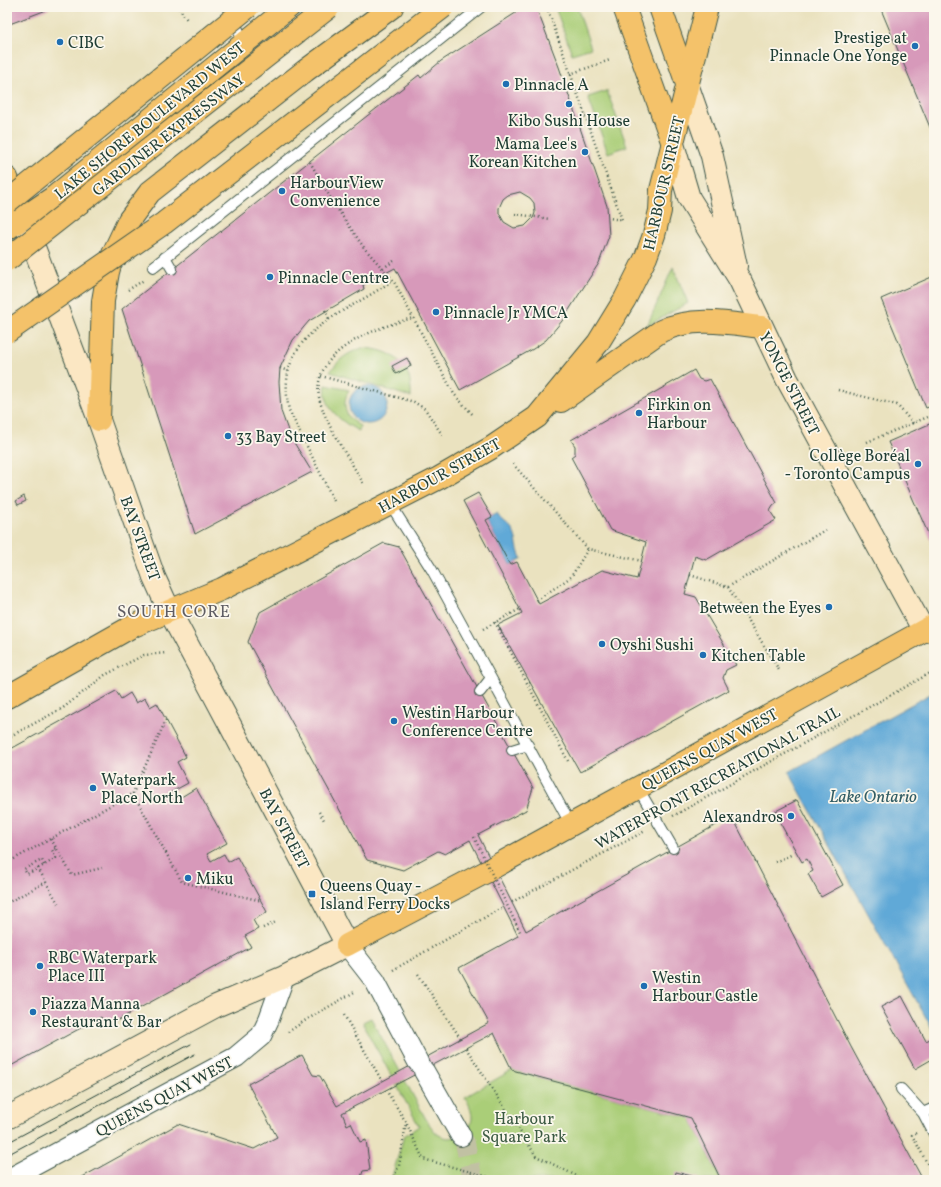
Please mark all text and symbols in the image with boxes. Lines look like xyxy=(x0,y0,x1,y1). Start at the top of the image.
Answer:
place label: Prestige at Pinnacle One Yonge xyxy=(769,28,907,68)
place label: CIBC xyxy=(68,33,105,55)
marker: CIBC xyxy=(55,37,65,47)
street label: LAKE SHORE BOULEVARD WEST xyxy=(50,38,250,205)
marker: Prestige at Pinnacle One Yonge xyxy=(910,41,920,51)
street label: GARDINER EXPRESSWAY xyxy=(88,69,250,202)
place label: Pinnacle A xyxy=(514,75,589,97)
marker: Pinnacle A xyxy=(501,79,511,89)
marker: Kibo Sushi House xyxy=(564,99,574,109)
place label: Kibo Sushi House xyxy=(508,111,630,133)
street label: HARBOUR STREET xyxy=(639,114,691,253)
place label: Mama Lee's Korean Kitchen xyxy=(469,134,577,174)
marker: Mama Lee's Korean Kitchen xyxy=(580,147,590,157)
place label: HarbourView Convenience xyxy=(290,173,384,213)
marker: HarbourView Convenience xyxy=(277,186,287,196)
place label: Pinnacle Centre xyxy=(278,268,389,290)
marker: Pinnacle Centre xyxy=(265,272,275,282)
place label: Pinnacle Jr YMCA xyxy=(444,303,568,325)
marker: Pinnacle Jr YMCA xyxy=(431,307,441,317)
street label: YONGE STREET xyxy=(753,328,824,440)
place label: Firkin on Harbour xyxy=(647,395,711,435)
marker: Firkin on Harbour xyxy=(634,408,644,418)
place label: 33 Bay Street xyxy=(236,427,327,449)
marker: 33 Bay Street xyxy=(223,431,233,441)
street label: HARBOUR STREET xyxy=(375,434,505,520)
place label: Collège Boréal - Toronto Campus xyxy=(785,446,910,486)
marker: Collège Boréal - Toronto Campus xyxy=(913,459,923,469)
street label: BAY STREET xyxy=(114,493,165,584)
place label: Between the Eyes xyxy=(699,598,821,620)
district label: SOUTH CORE xyxy=(117,601,231,624)
marker: Between the Eyes xyxy=(824,602,834,612)
place label: Oyshi Sushi xyxy=(610,635,694,657)
marker: Oyshi Sushi xyxy=(597,639,607,649)
place label: Kitchen Table xyxy=(711,646,806,668)
marker: Kitchen Table xyxy=(698,650,708,660)
street label: WATERFRONT RECREATIONAL TRAIL xyxy=(591,702,845,856)
place label: Westin Harbour Conference Centre xyxy=(402,703,533,743)
street label: QUEENS QUAY WEST xyxy=(638,704,782,797)
marker: Westin Harbour Conference Centre xyxy=(389,716,399,726)
place label: Waterpark Place North xyxy=(101,770,183,810)
marker: Waterpark Place North xyxy=(88,783,98,793)
street label: BAY STREET xyxy=(253,785,314,873)
water label: Lake Ontario xyxy=(829,786,917,809)
place label: Alexandros xyxy=(702,807,783,829)
marker: Alexandros xyxy=(786,811,796,821)
place label: Miku xyxy=(196,869,233,891)
marker: Miku xyxy=(183,873,193,883)
place label: Queens Quay - Island Ferry Docks xyxy=(320,876,450,916)
marker: Queens Quay - Island Ferry Docks xyxy=(307,889,317,899)
place label: RBC Waterpark Place III xyxy=(48,948,157,988)
marker: RBC Waterpark Place III xyxy=(35,961,45,971)
place label: Westin Harbour Castle xyxy=(652,968,758,1008)
marker: Westin Harbour Castle xyxy=(639,981,649,991)
place label: Piazza Manna Restaurant & Bar xyxy=(41,994,162,1034)
marker: Piazza Manna Restaurant & Bar xyxy=(28,1007,38,1017)
street label: QUEENS QUAY WEST xyxy=(92,1052,238,1143)
park label: Harbour Square Park xyxy=(482,1109,567,1149)

